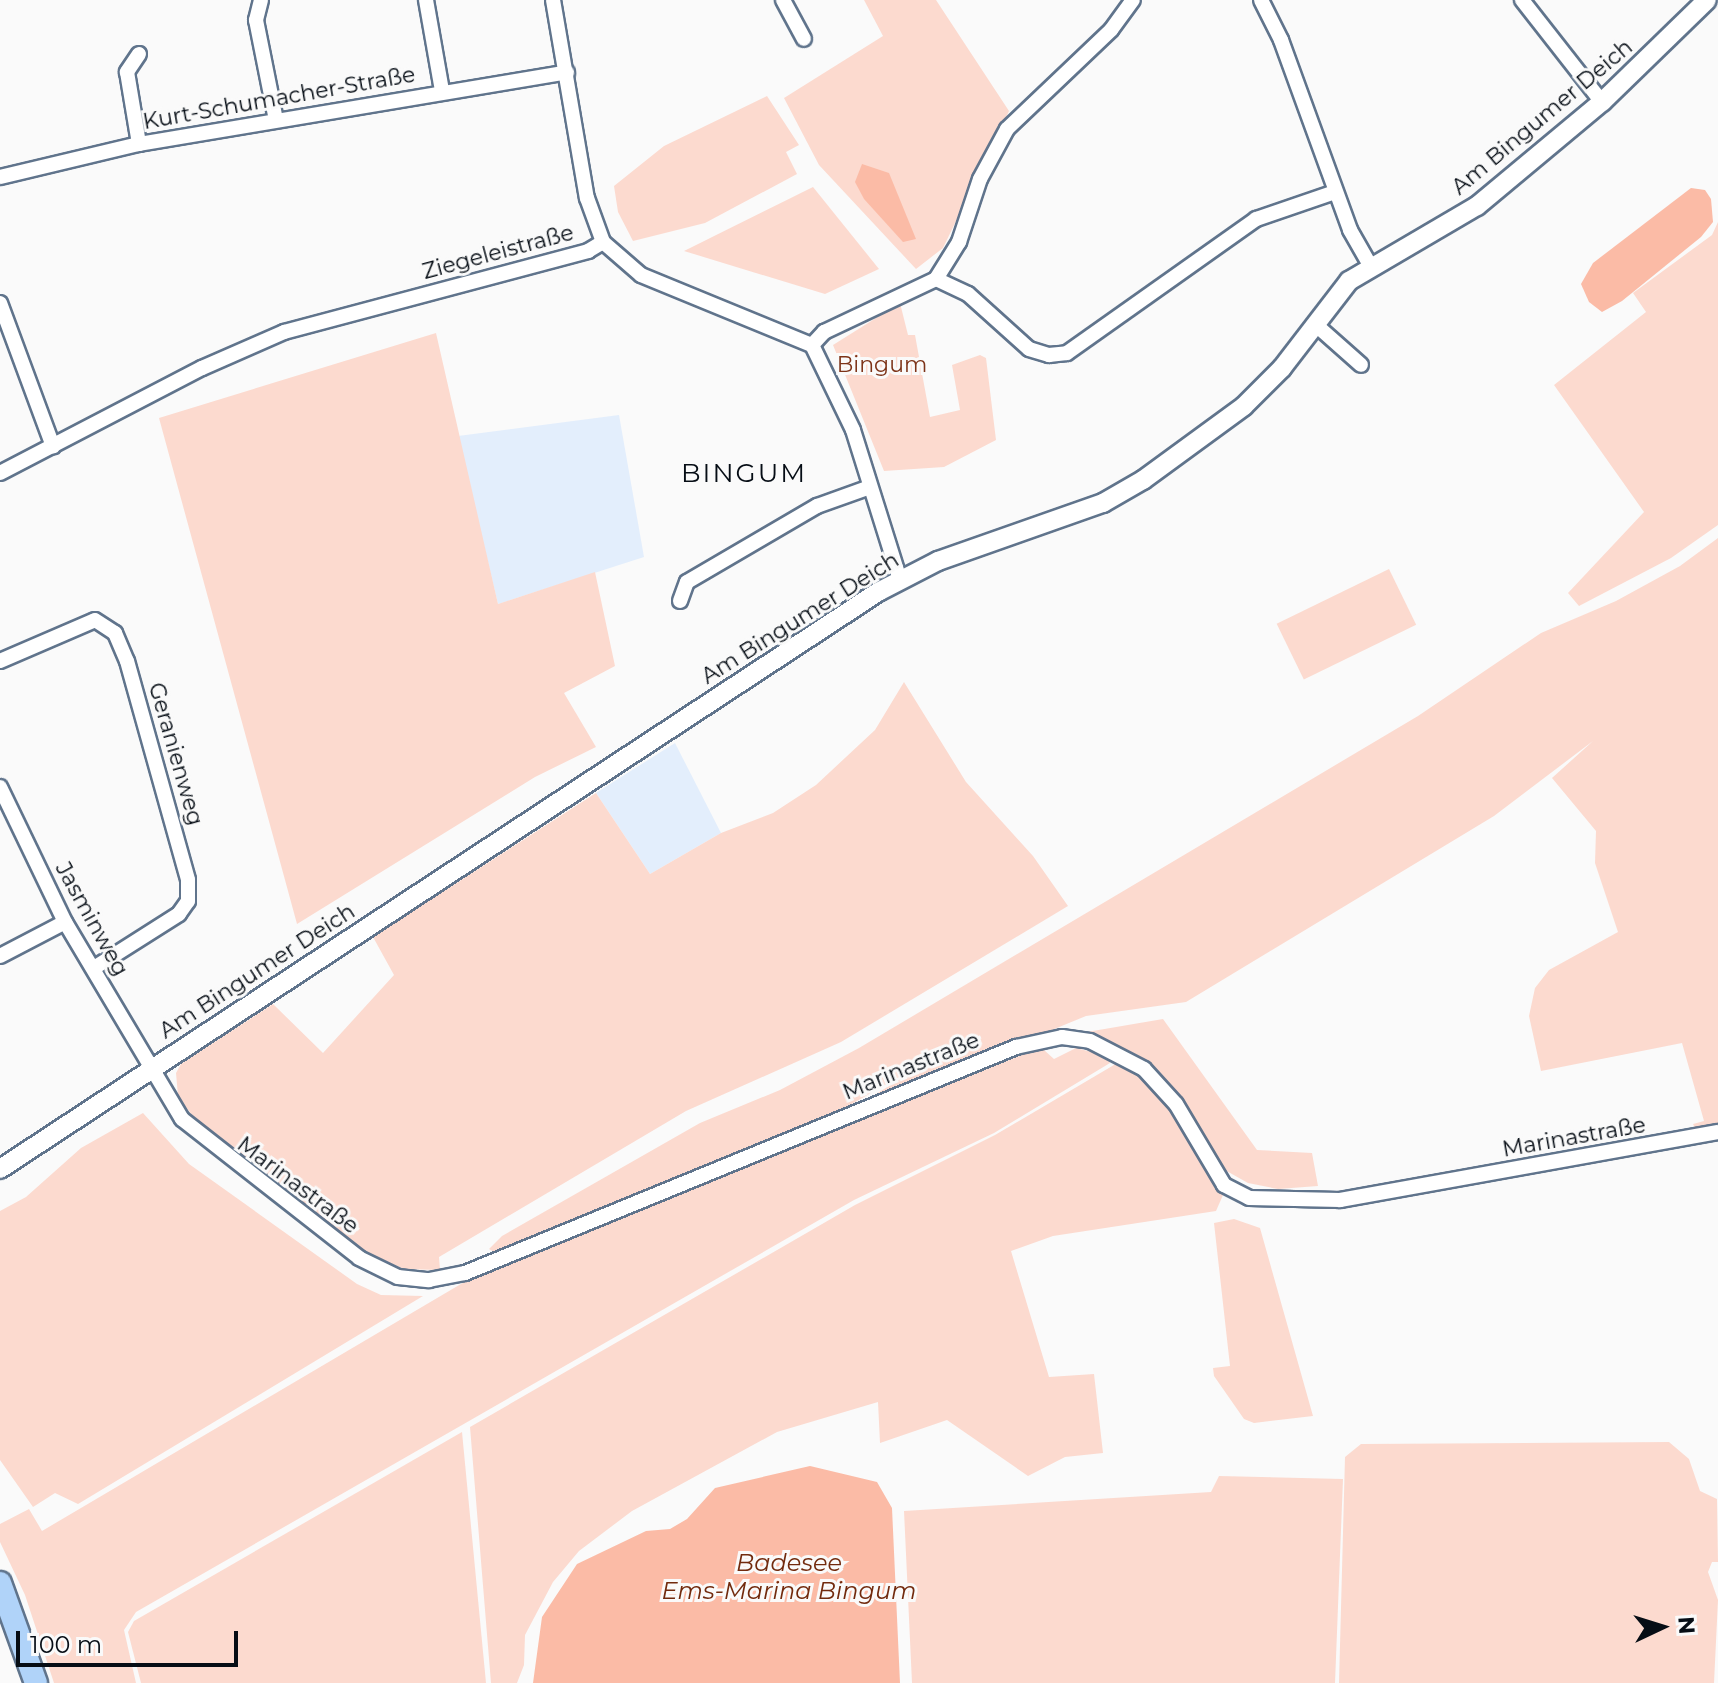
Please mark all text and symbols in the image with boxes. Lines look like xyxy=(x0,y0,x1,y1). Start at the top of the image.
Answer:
street label: Am Bingumer Deich xyxy=(1446,34,1638,200)
street label: Kurt-Schumacher-Straße xyxy=(141,61,417,135)
street label: Ziegeleistraße xyxy=(419,219,577,285)
park label: Bingum xyxy=(837,352,927,378)
district label: BINGUM xyxy=(681,458,807,490)
street label: Am Bingumer Deich xyxy=(696,546,904,690)
street label: Geranienweg xyxy=(143,680,209,828)
street label: Jasminweg xyxy=(50,857,134,981)
street label: Am Bingumer Deich xyxy=(154,898,360,1044)
street label: Marinastraße xyxy=(839,1027,983,1105)
street label: Marinastraße xyxy=(1500,1111,1648,1163)
street label: Marinastraße xyxy=(232,1131,364,1239)
water label: Badesee Ems-Marina Bingum xyxy=(661,1549,917,1605)
north arrow xyxy=(1622,1587,1702,1667)
scale bar xyxy=(20,1615,242,1665)
text: N xyxy=(1672,1615,1701,1635)
text: 100 m xyxy=(30,1630,102,1659)

